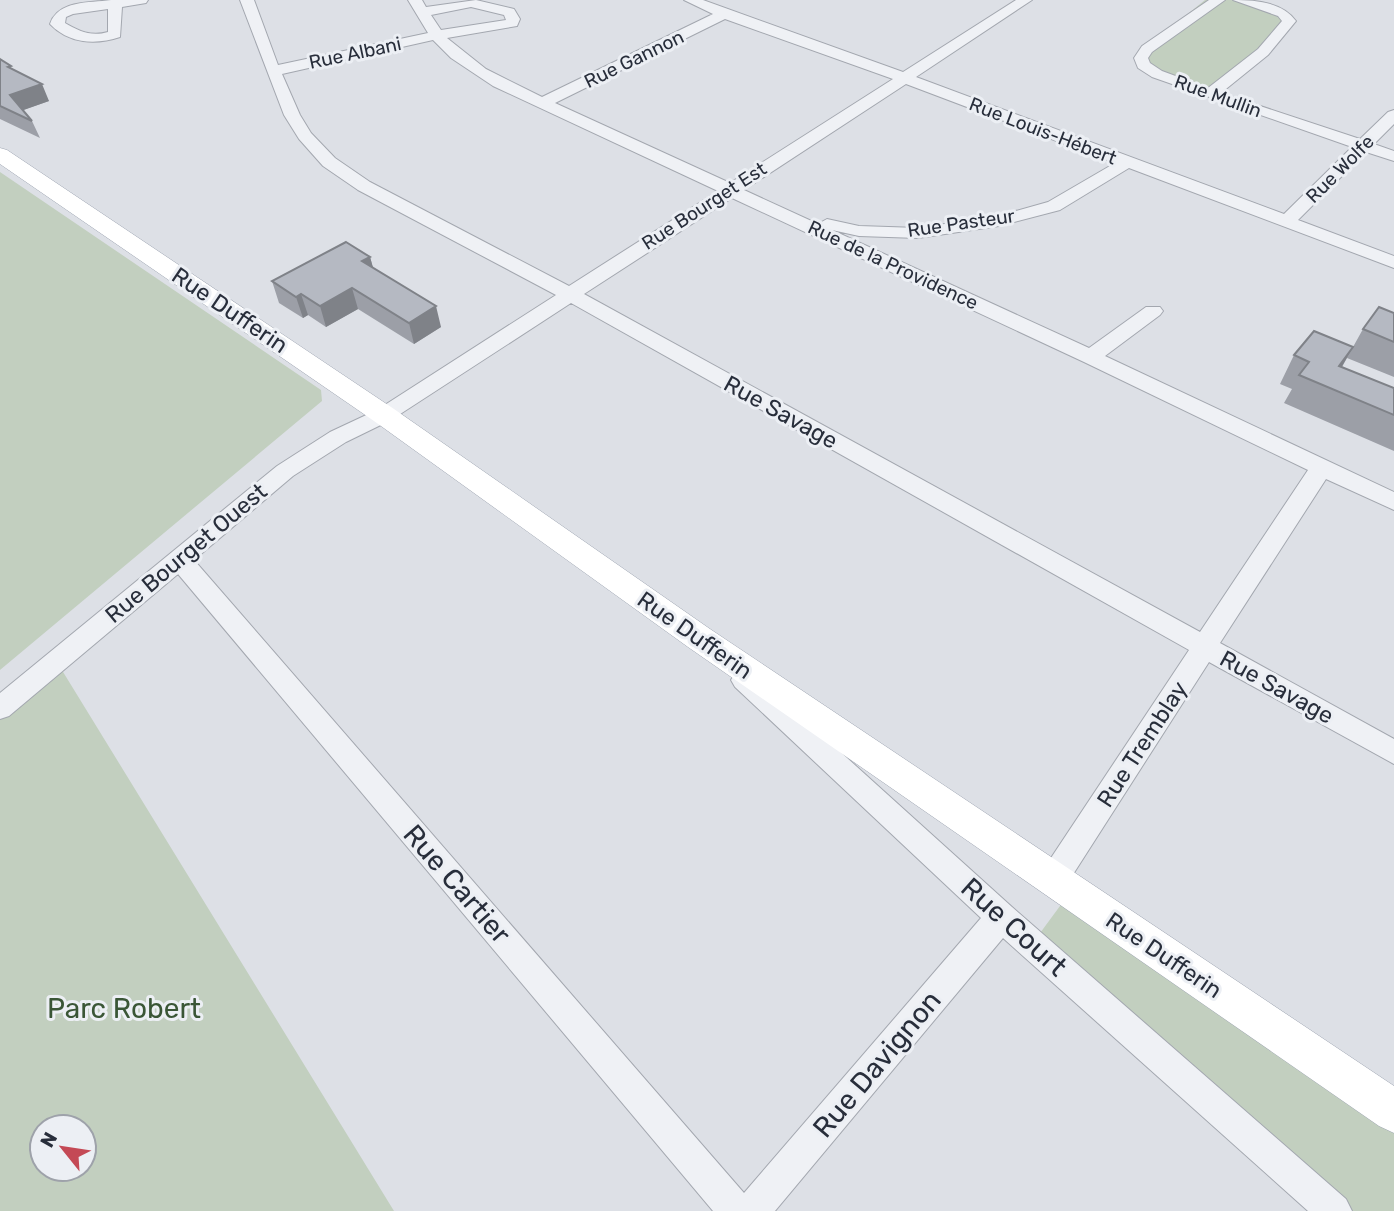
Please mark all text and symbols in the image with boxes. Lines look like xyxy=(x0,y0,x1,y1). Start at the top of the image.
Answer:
street label: Rue Gannon xyxy=(580,25,688,93)
street label: Rue Albani xyxy=(307,32,403,74)
street label: Rue Mullin xyxy=(1171,70,1265,122)
street label: Rue Louis-Hébert xyxy=(966,92,1120,170)
street label: Rue Wolfe xyxy=(1301,130,1379,208)
street label: Rue Bourget Est xyxy=(637,157,771,255)
street label: Rue Pasteur xyxy=(906,204,1017,242)
street label: Rue de la Providence xyxy=(804,215,982,315)
street label: Rue Dufferin xyxy=(167,261,293,359)
street label: Rue Savage xyxy=(719,369,843,455)
street label: Rue Bourget Ouest xyxy=(99,477,273,629)
street label: Rue Dufferin xyxy=(632,585,758,685)
street label: Rue Savage xyxy=(1215,644,1339,730)
street label: Rue Tremblay xyxy=(1091,676,1193,812)
street label: Rue Cartier xyxy=(396,818,518,950)
street label: Rue Court xyxy=(954,871,1074,983)
street label: Rue Dufferin xyxy=(1101,906,1227,1004)
street label: Rue Davignon xyxy=(806,984,948,1144)
park label: Parc Robert xyxy=(47,992,201,1025)
north arrow xyxy=(28,1113,98,1183)
text: N xyxy=(35,1128,62,1151)

